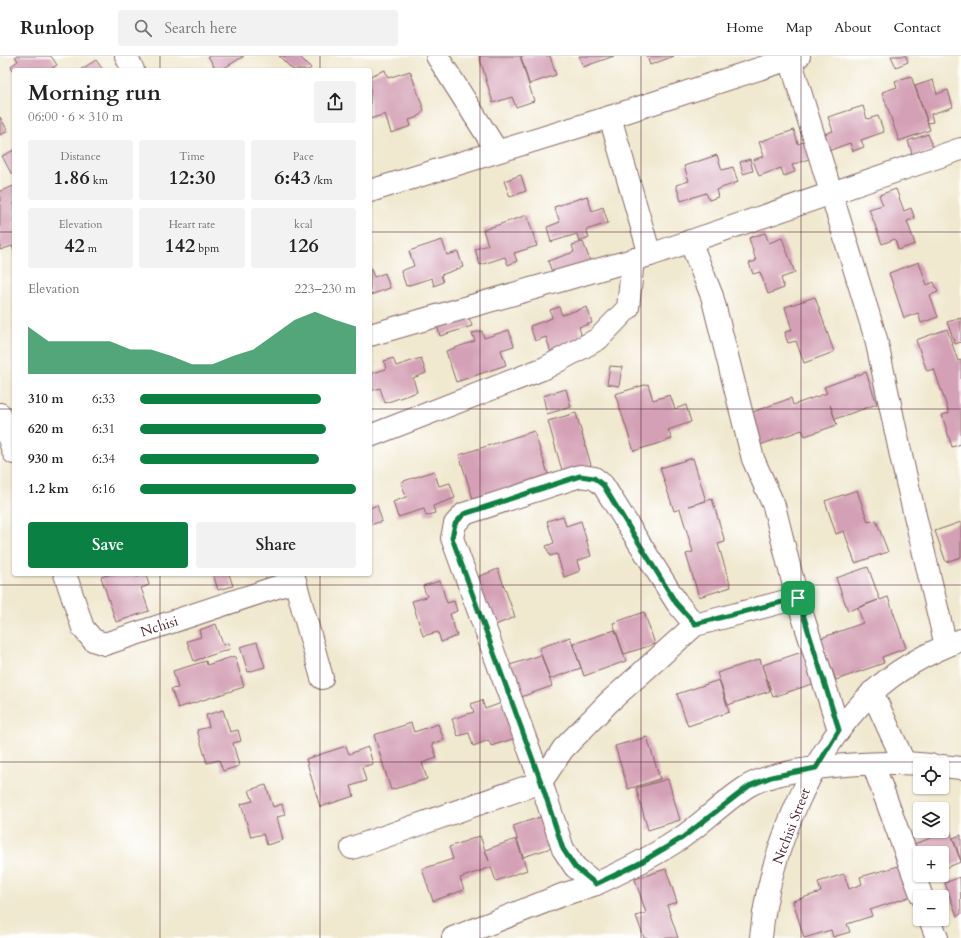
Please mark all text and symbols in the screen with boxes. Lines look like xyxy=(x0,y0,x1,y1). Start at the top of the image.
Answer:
search box xyxy=(118,10,398,46)
text: Runloop xyxy=(20,15,94,41)
icon: search xyxy=(132,17,154,39)
text: Search here xyxy=(164,18,237,38)
text: Home xyxy=(726,18,764,37)
text: Map xyxy=(786,18,812,37)
text: About xyxy=(834,18,871,37)
text: Contact xyxy=(893,18,941,37)
text: Morning run xyxy=(28,78,161,108)
button: share xyxy=(314,81,356,123)
text: 06:00 · 6 × 310 m xyxy=(28,108,123,126)
text: Distance xyxy=(61,149,101,164)
text: Time xyxy=(179,149,205,164)
text: Pace xyxy=(293,149,314,164)
text: 1.86 xyxy=(53,164,90,191)
text: 12:30 xyxy=(169,164,215,191)
text: 6:43 xyxy=(274,164,311,191)
text: km xyxy=(90,173,108,188)
text: /km xyxy=(311,173,332,188)
text: Elevation xyxy=(59,217,103,232)
text: Heart rate xyxy=(169,217,215,232)
text: kcal xyxy=(294,217,313,232)
text: 42 xyxy=(64,232,85,259)
text: 142 xyxy=(165,232,195,259)
text: 126 xyxy=(288,232,319,259)
text: m xyxy=(85,241,97,256)
text: bpm xyxy=(195,241,219,256)
text: Elevation xyxy=(28,280,80,298)
text: 223–230 m xyxy=(294,280,356,298)
text: 310 m xyxy=(28,390,63,408)
text: 6:33 xyxy=(92,390,115,408)
text: 620 m xyxy=(28,420,63,438)
text: 6:31 xyxy=(92,420,115,438)
text: 930 m xyxy=(28,450,63,468)
text: 6:34 xyxy=(92,450,115,468)
text: 1.2 km xyxy=(28,480,69,498)
text: 6:16 xyxy=(92,480,115,498)
button: Save xyxy=(28,522,188,568)
button: Share xyxy=(196,522,356,568)
pin xyxy=(781,581,815,615)
icon: arrive xyxy=(787,587,809,609)
street label: Nchisi xyxy=(138,611,180,641)
map controls xyxy=(913,758,949,926)
button: locate xyxy=(913,758,949,794)
street label: Ntchisi Street xyxy=(768,785,815,867)
button: layers xyxy=(913,802,949,838)
button: + xyxy=(913,846,949,882)
button: − xyxy=(913,890,949,926)

